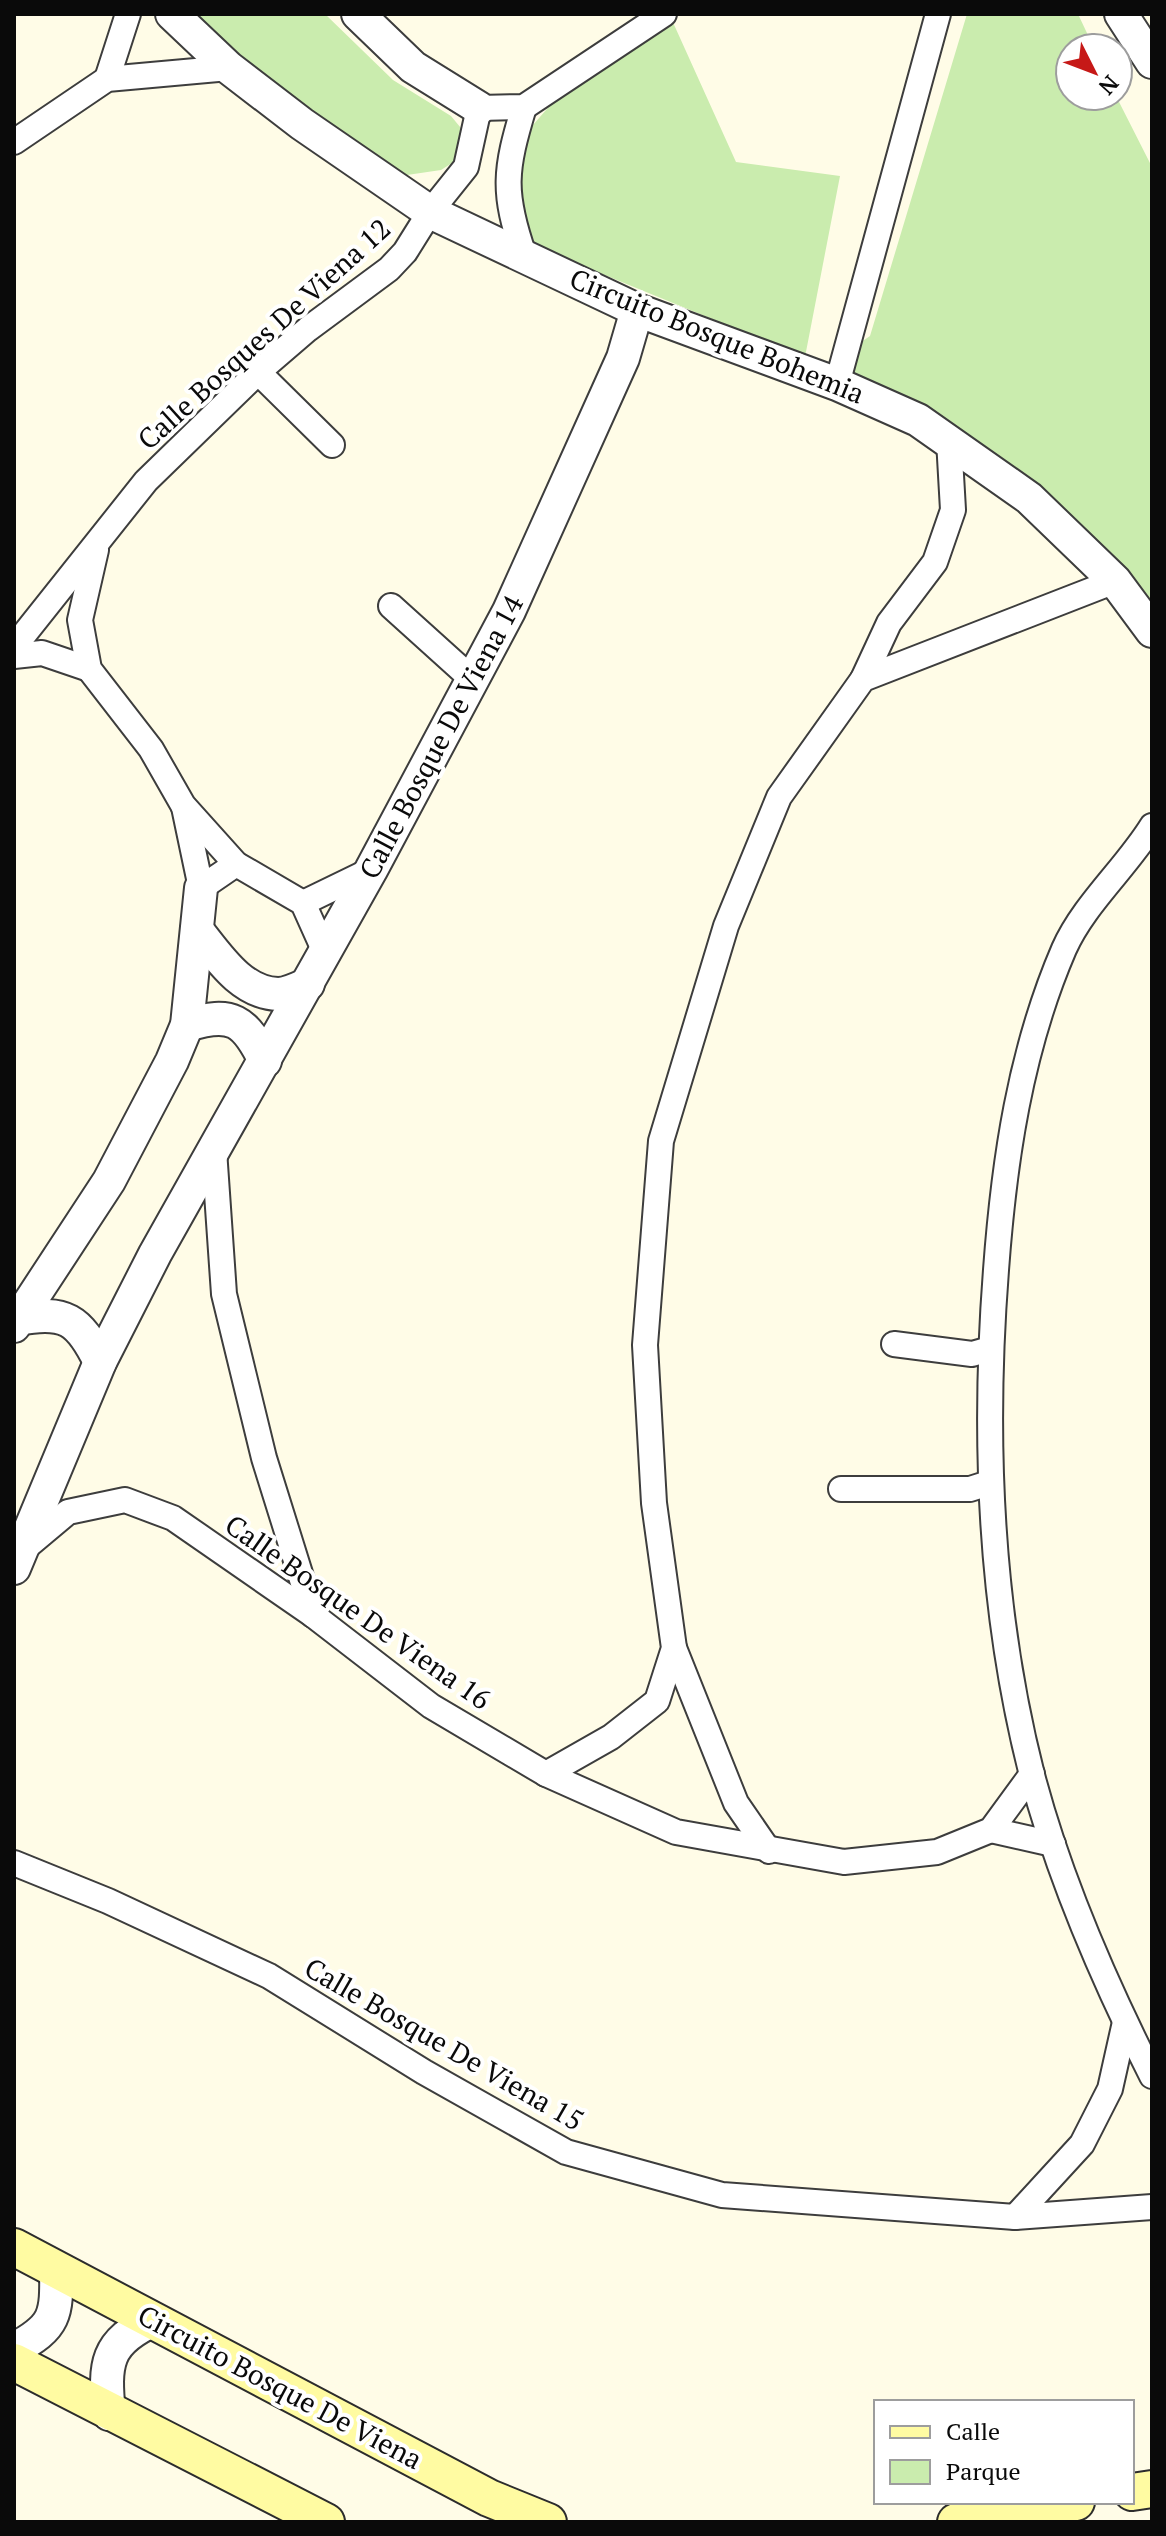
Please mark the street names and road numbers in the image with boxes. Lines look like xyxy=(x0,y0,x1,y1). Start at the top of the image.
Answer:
street label: Calle Bosques De Viena 12 xyxy=(129,210,398,457)
street label: Circuito Bosque Bohemia xyxy=(564,259,870,412)
street label: Calle Bosque De Viena 14 xyxy=(350,588,531,885)
street label: Calle Bosque De Viena 16 xyxy=(218,1506,498,1717)
street label: Calle Bosque De Viena 15 xyxy=(298,1949,590,2139)
street label: Circuito Bosque De Viena xyxy=(132,2296,429,2477)

